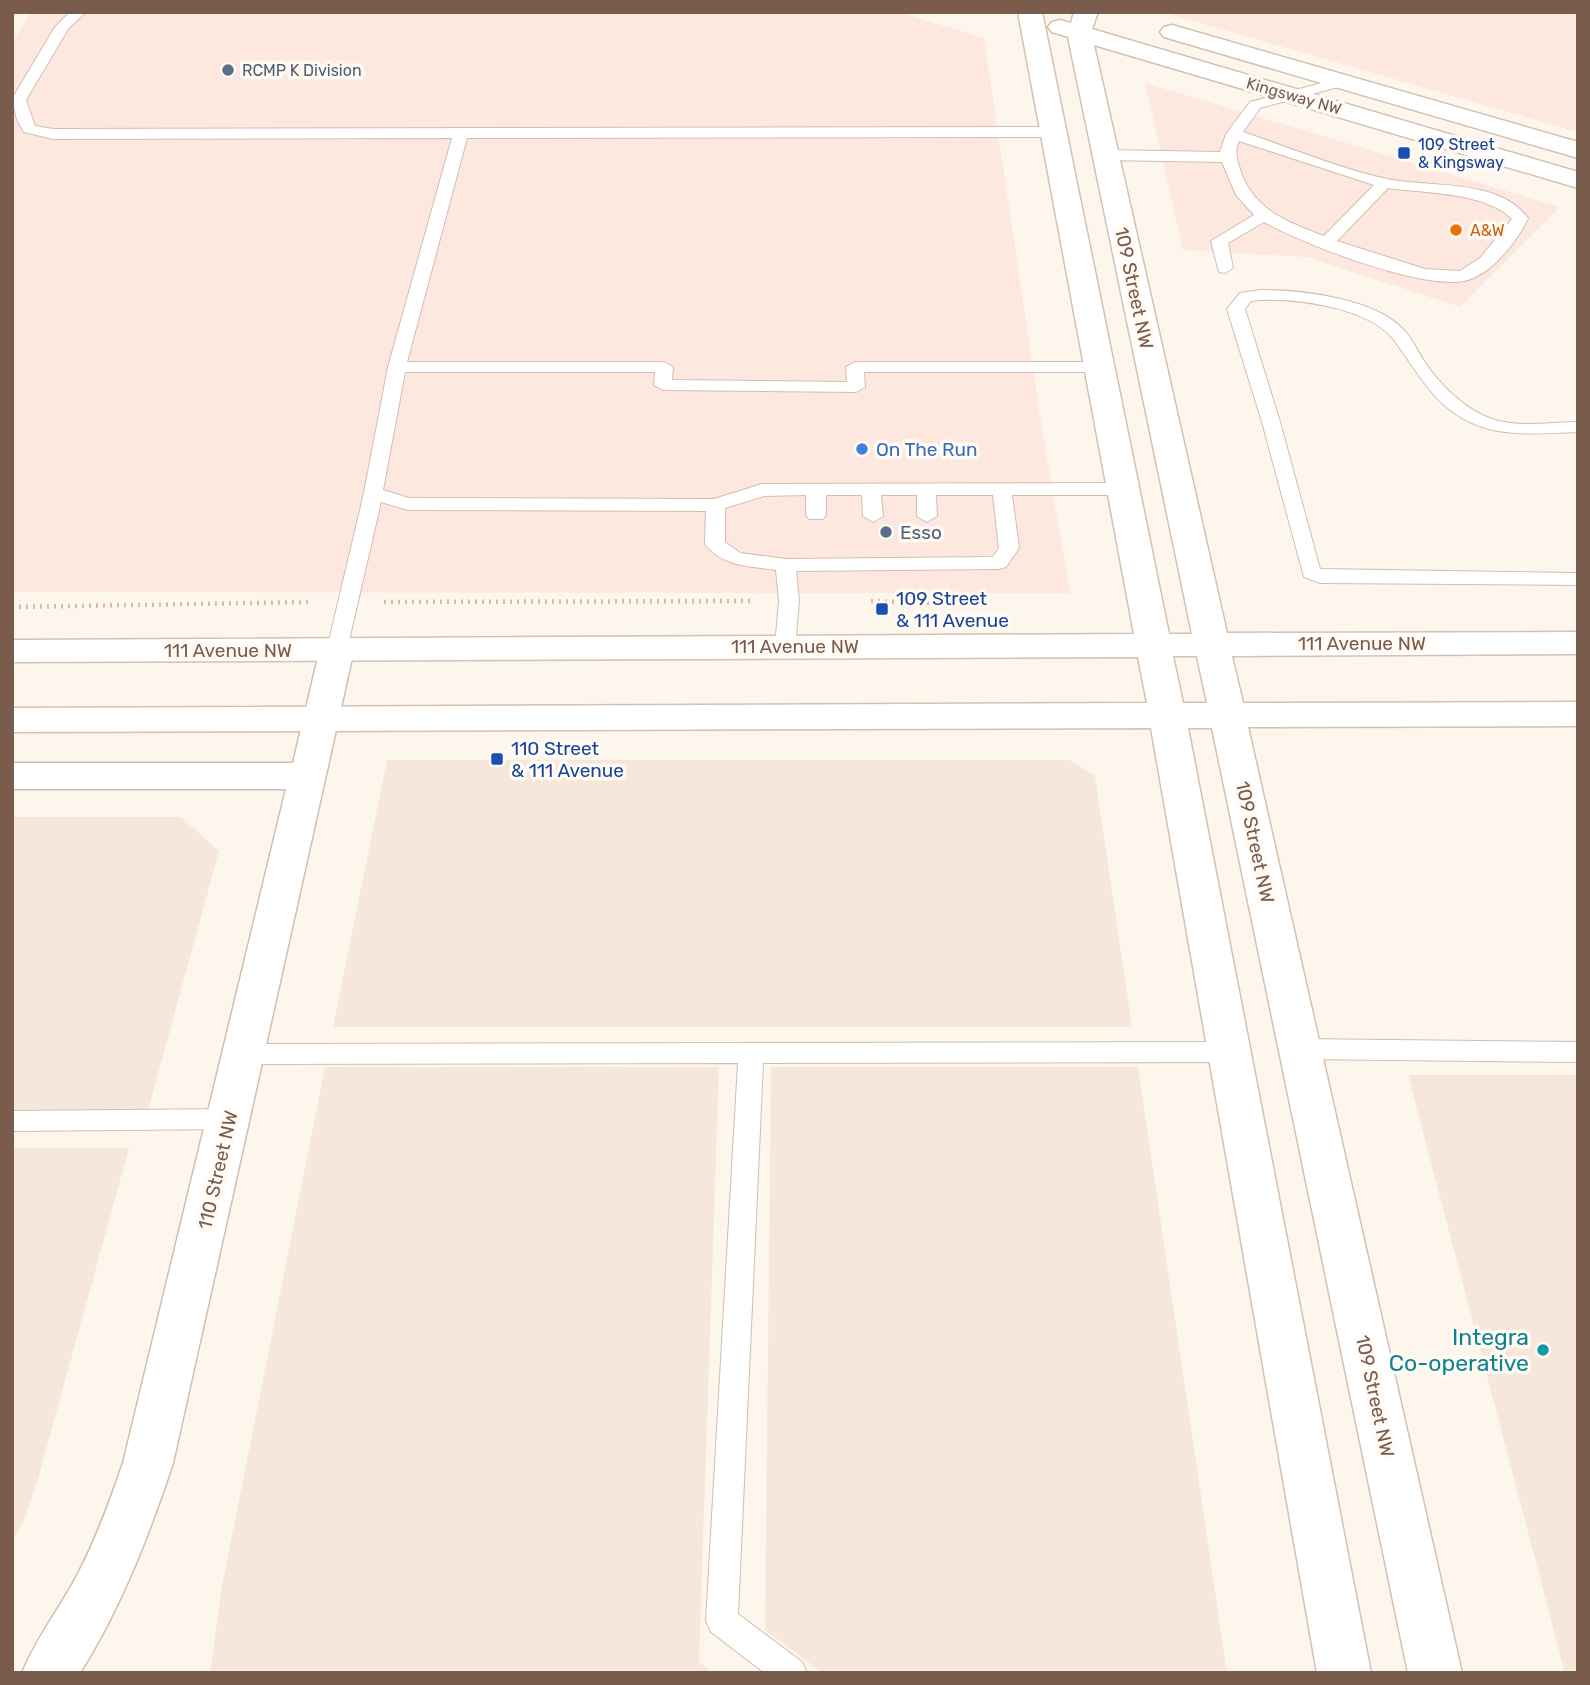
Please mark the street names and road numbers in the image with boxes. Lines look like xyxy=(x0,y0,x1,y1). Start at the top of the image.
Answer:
street label: Kingsway NW xyxy=(1244,73,1344,119)
street label: 109 Street NW xyxy=(1110,225,1158,351)
street label: 111 Avenue NW xyxy=(1298,632,1426,655)
street label: 111 Avenue NW xyxy=(731,635,859,658)
street label: 111 Avenue NW xyxy=(164,639,292,662)
street label: 109 Street NW xyxy=(1231,779,1279,905)
street label: 110 Street NW xyxy=(193,1108,243,1232)
street label: 109 Street NW xyxy=(1351,1333,1399,1459)

